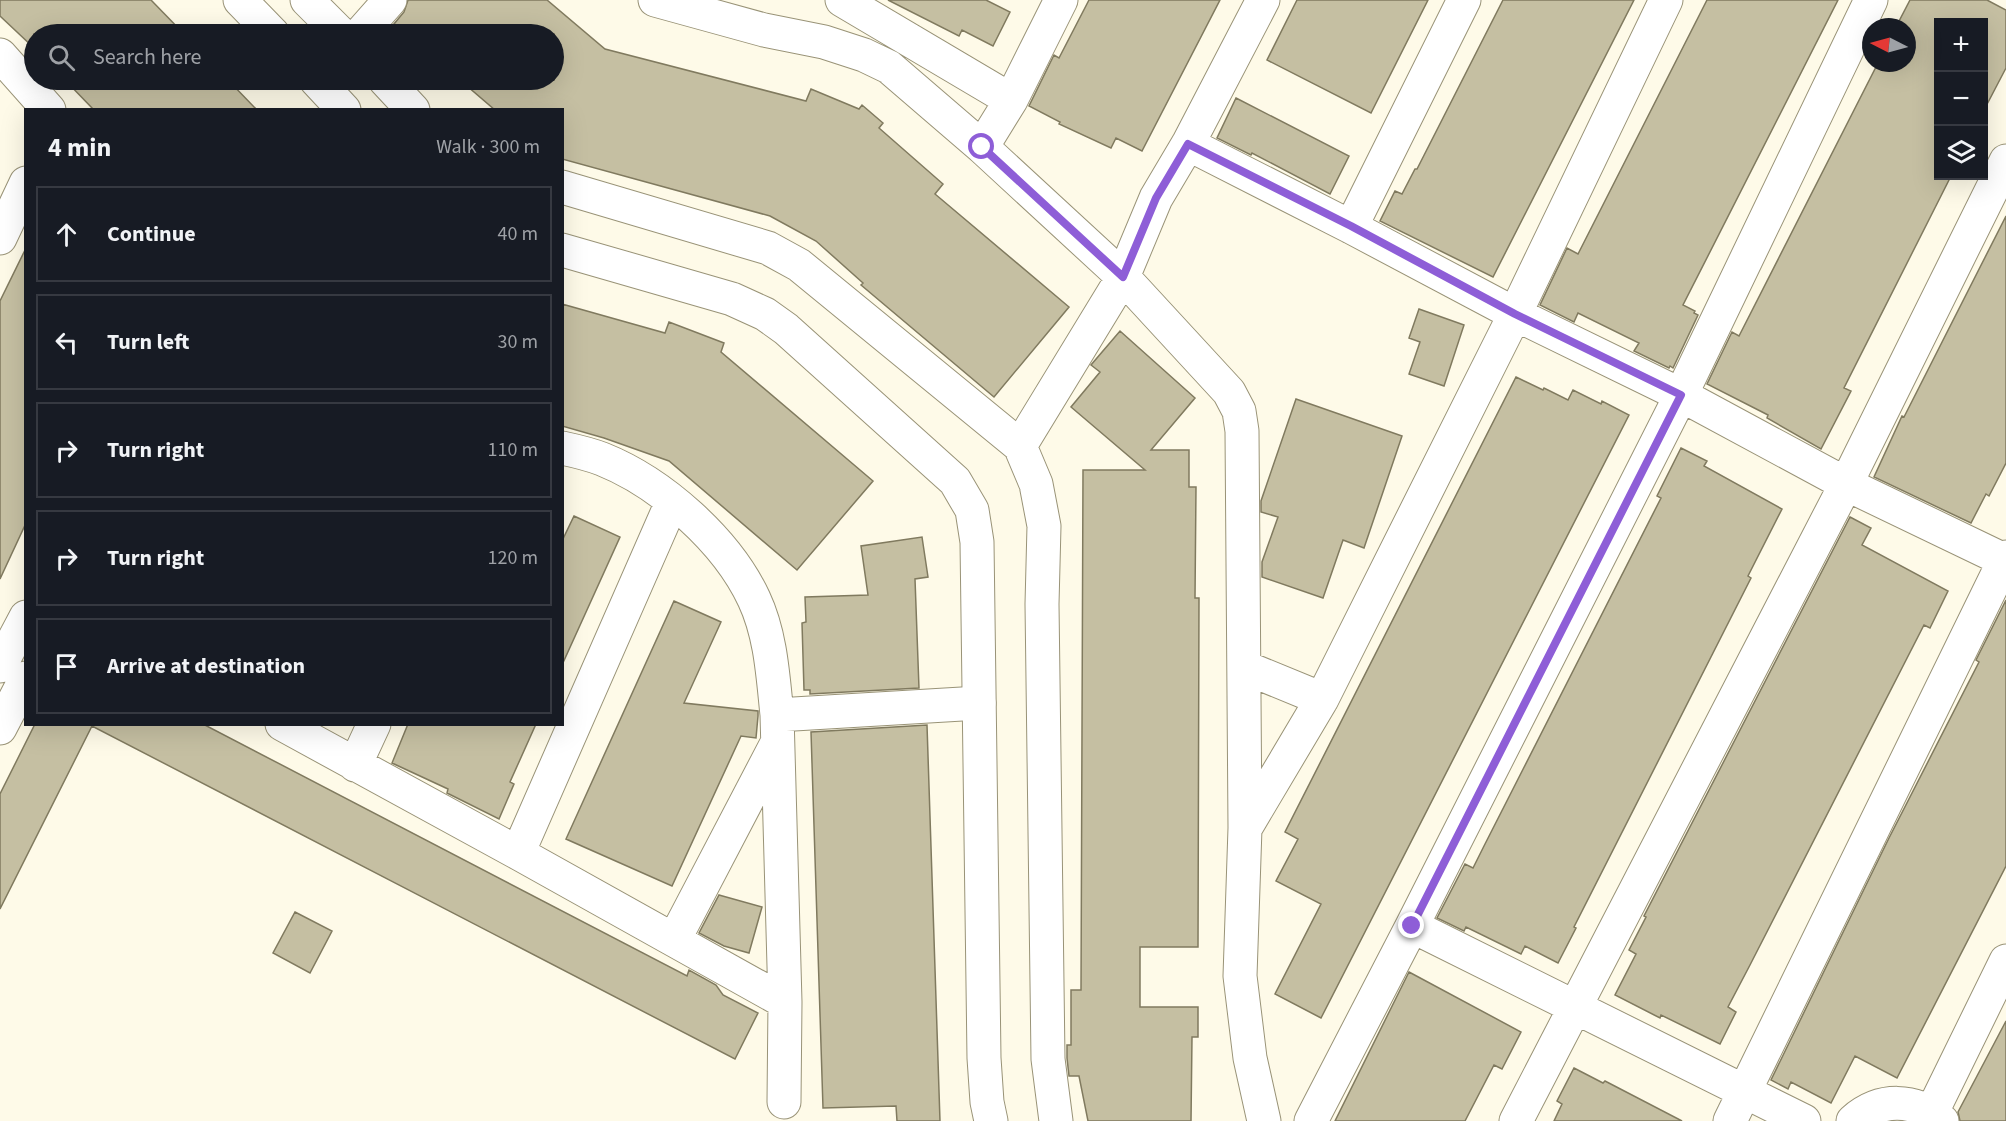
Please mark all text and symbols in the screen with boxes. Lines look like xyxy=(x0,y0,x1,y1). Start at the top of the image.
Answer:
north arrow xyxy=(1862,18,1916,72)
map controls xyxy=(1934,18,1988,180)
button: + xyxy=(1934,18,1988,72)
search box xyxy=(24,24,564,90)
icon: search xyxy=(45,41,78,74)
text: Search here xyxy=(93,41,201,73)
button: − xyxy=(1934,72,1988,126)
button: layers xyxy=(1934,126,1988,180)
text: 4 min xyxy=(48,129,111,166)
text: Walk · 300 m xyxy=(436,133,540,161)
route start xyxy=(968,133,994,159)
icon: ahead xyxy=(50,218,83,251)
text: Continue xyxy=(107,218,196,250)
text: 40 m xyxy=(498,220,538,248)
icon: left xyxy=(50,326,83,359)
text: Turn left xyxy=(107,326,189,358)
text: 30 m xyxy=(498,328,538,356)
icon: right xyxy=(50,434,83,467)
text: Turn right xyxy=(107,434,204,466)
text: 110 m xyxy=(488,436,538,464)
icon: right xyxy=(50,542,83,575)
text: Turn right xyxy=(107,542,204,574)
text: 120 m xyxy=(488,544,538,572)
icon: arrive xyxy=(50,650,83,683)
text: Arrive at destination xyxy=(107,650,305,682)
route end xyxy=(1398,912,1424,938)

